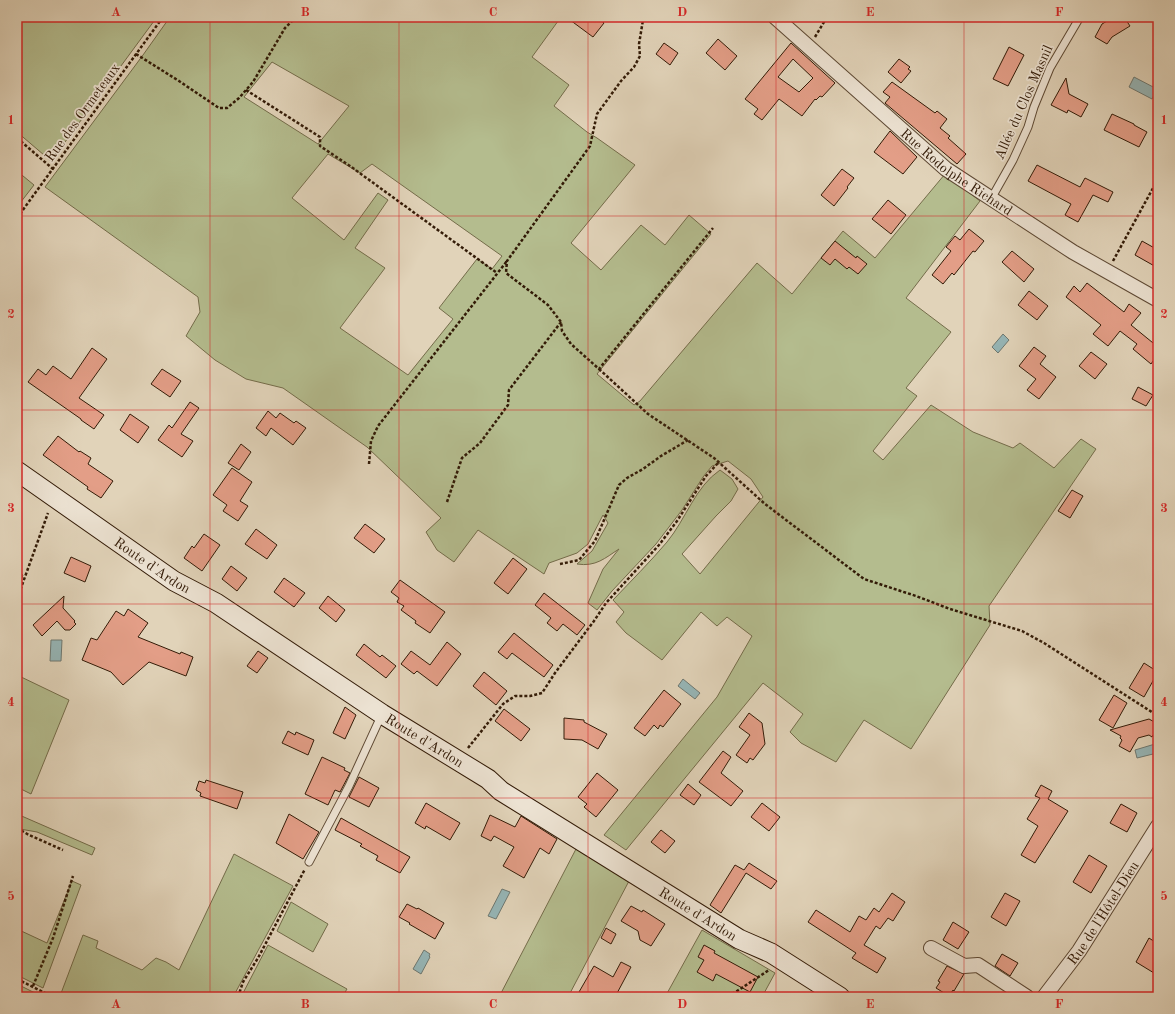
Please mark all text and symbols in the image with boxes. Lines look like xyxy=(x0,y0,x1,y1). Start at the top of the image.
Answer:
text: A xyxy=(111,6,121,19)
text: B xyxy=(300,6,310,19)
text: C xyxy=(489,6,497,19)
text: D xyxy=(677,6,687,19)
text: E xyxy=(866,6,875,19)
text: F xyxy=(1055,6,1064,19)
street label: Allée du Clos Masnil xyxy=(992,43,1056,162)
street label: Rue des Ormeteaux xyxy=(43,61,123,164)
text: 1 xyxy=(7,114,15,127)
text: 1 xyxy=(1160,114,1168,127)
street label: Rue Rodolphe Richard xyxy=(898,126,1015,218)
text: 2 xyxy=(7,308,15,321)
text: 2 xyxy=(1160,308,1168,321)
text: 3 xyxy=(7,502,15,515)
text: 3 xyxy=(1160,502,1168,515)
street label: Route d'Ardon xyxy=(111,535,193,596)
text: 4 xyxy=(7,696,15,709)
text: 4 xyxy=(1160,696,1168,709)
street label: Route d'Ardon xyxy=(383,712,466,770)
street label: Rue de l'Hôtel-Dieu xyxy=(1065,859,1142,968)
street label: Route d'Ardon xyxy=(656,885,739,944)
text: 5 xyxy=(7,890,15,903)
text: 5 xyxy=(1160,890,1168,903)
text: A xyxy=(111,998,121,1011)
text: B xyxy=(300,998,310,1011)
text: C xyxy=(489,998,497,1011)
text: D xyxy=(677,998,687,1011)
text: E xyxy=(866,998,875,1011)
text: F xyxy=(1055,998,1064,1011)

